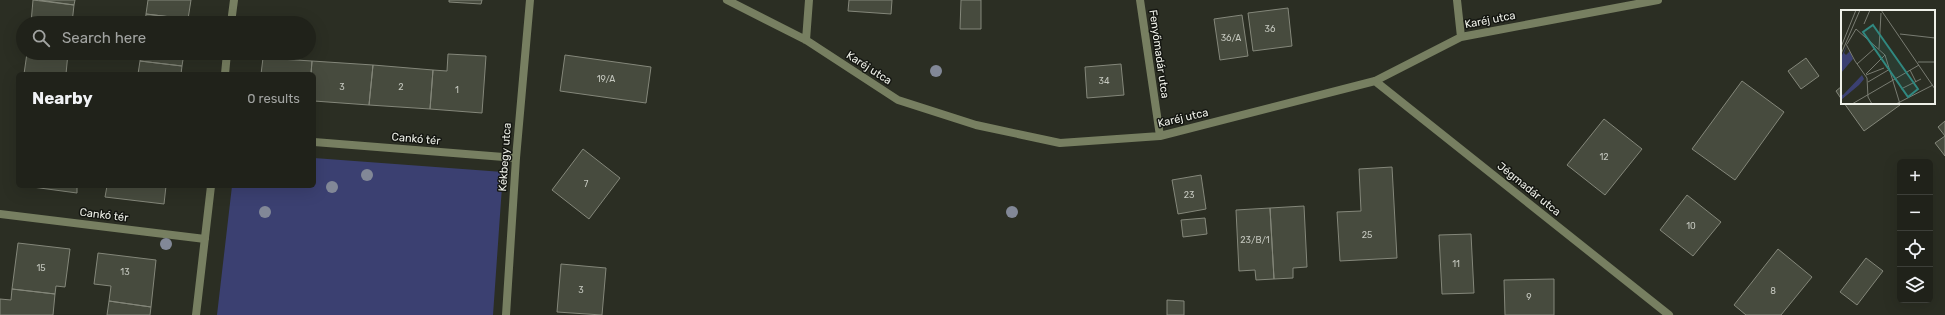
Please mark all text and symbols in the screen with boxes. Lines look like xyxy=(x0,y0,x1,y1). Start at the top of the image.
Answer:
street label: Fenyőmadár utca xyxy=(1146,9,1172,99)
street label: Karéj utca xyxy=(1464,9,1516,31)
inset map xyxy=(1841,10,1935,104)
search box xyxy=(16,16,316,60)
house number: 36 xyxy=(1265,24,1276,34)
icon: search xyxy=(30,27,52,49)
text: Search here xyxy=(62,29,146,47)
house number: 36/A xyxy=(1221,33,1241,43)
street label: Karéj utca xyxy=(844,49,894,87)
house number: 19/A xyxy=(597,74,615,84)
house number: 34 xyxy=(1099,76,1110,86)
house number: 3 xyxy=(339,82,345,92)
house number: 2 xyxy=(398,82,404,92)
house number: 1 xyxy=(455,85,459,95)
text: Nearby xyxy=(32,88,93,108)
text: 0 results xyxy=(247,91,300,106)
street label: Karéj utca xyxy=(1156,106,1210,130)
street label: Kékbegy utca xyxy=(496,122,514,192)
street label: Cankó tér xyxy=(391,130,442,148)
house number: 12 xyxy=(1599,152,1609,162)
street label: Jégmadár utca xyxy=(1495,159,1563,219)
map controls xyxy=(1897,159,1933,303)
button: + xyxy=(1897,159,1933,195)
house number: 7 xyxy=(584,179,589,189)
house number: 23 xyxy=(1184,190,1194,200)
button: − xyxy=(1897,195,1933,231)
street label: Cankó tér xyxy=(79,206,130,225)
house number: 10 xyxy=(1686,221,1696,231)
house number: 25 xyxy=(1362,230,1372,240)
button: locate xyxy=(1897,231,1933,267)
house number: 23/B/1 xyxy=(1240,235,1270,245)
house number: 11 xyxy=(1452,259,1460,269)
house number: 15 xyxy=(36,263,46,273)
house number: 13 xyxy=(120,267,130,277)
button: layers xyxy=(1897,267,1933,303)
house number: 3 xyxy=(578,285,584,295)
house number: 8 xyxy=(1770,286,1776,296)
house number: 9 xyxy=(1526,292,1532,302)

